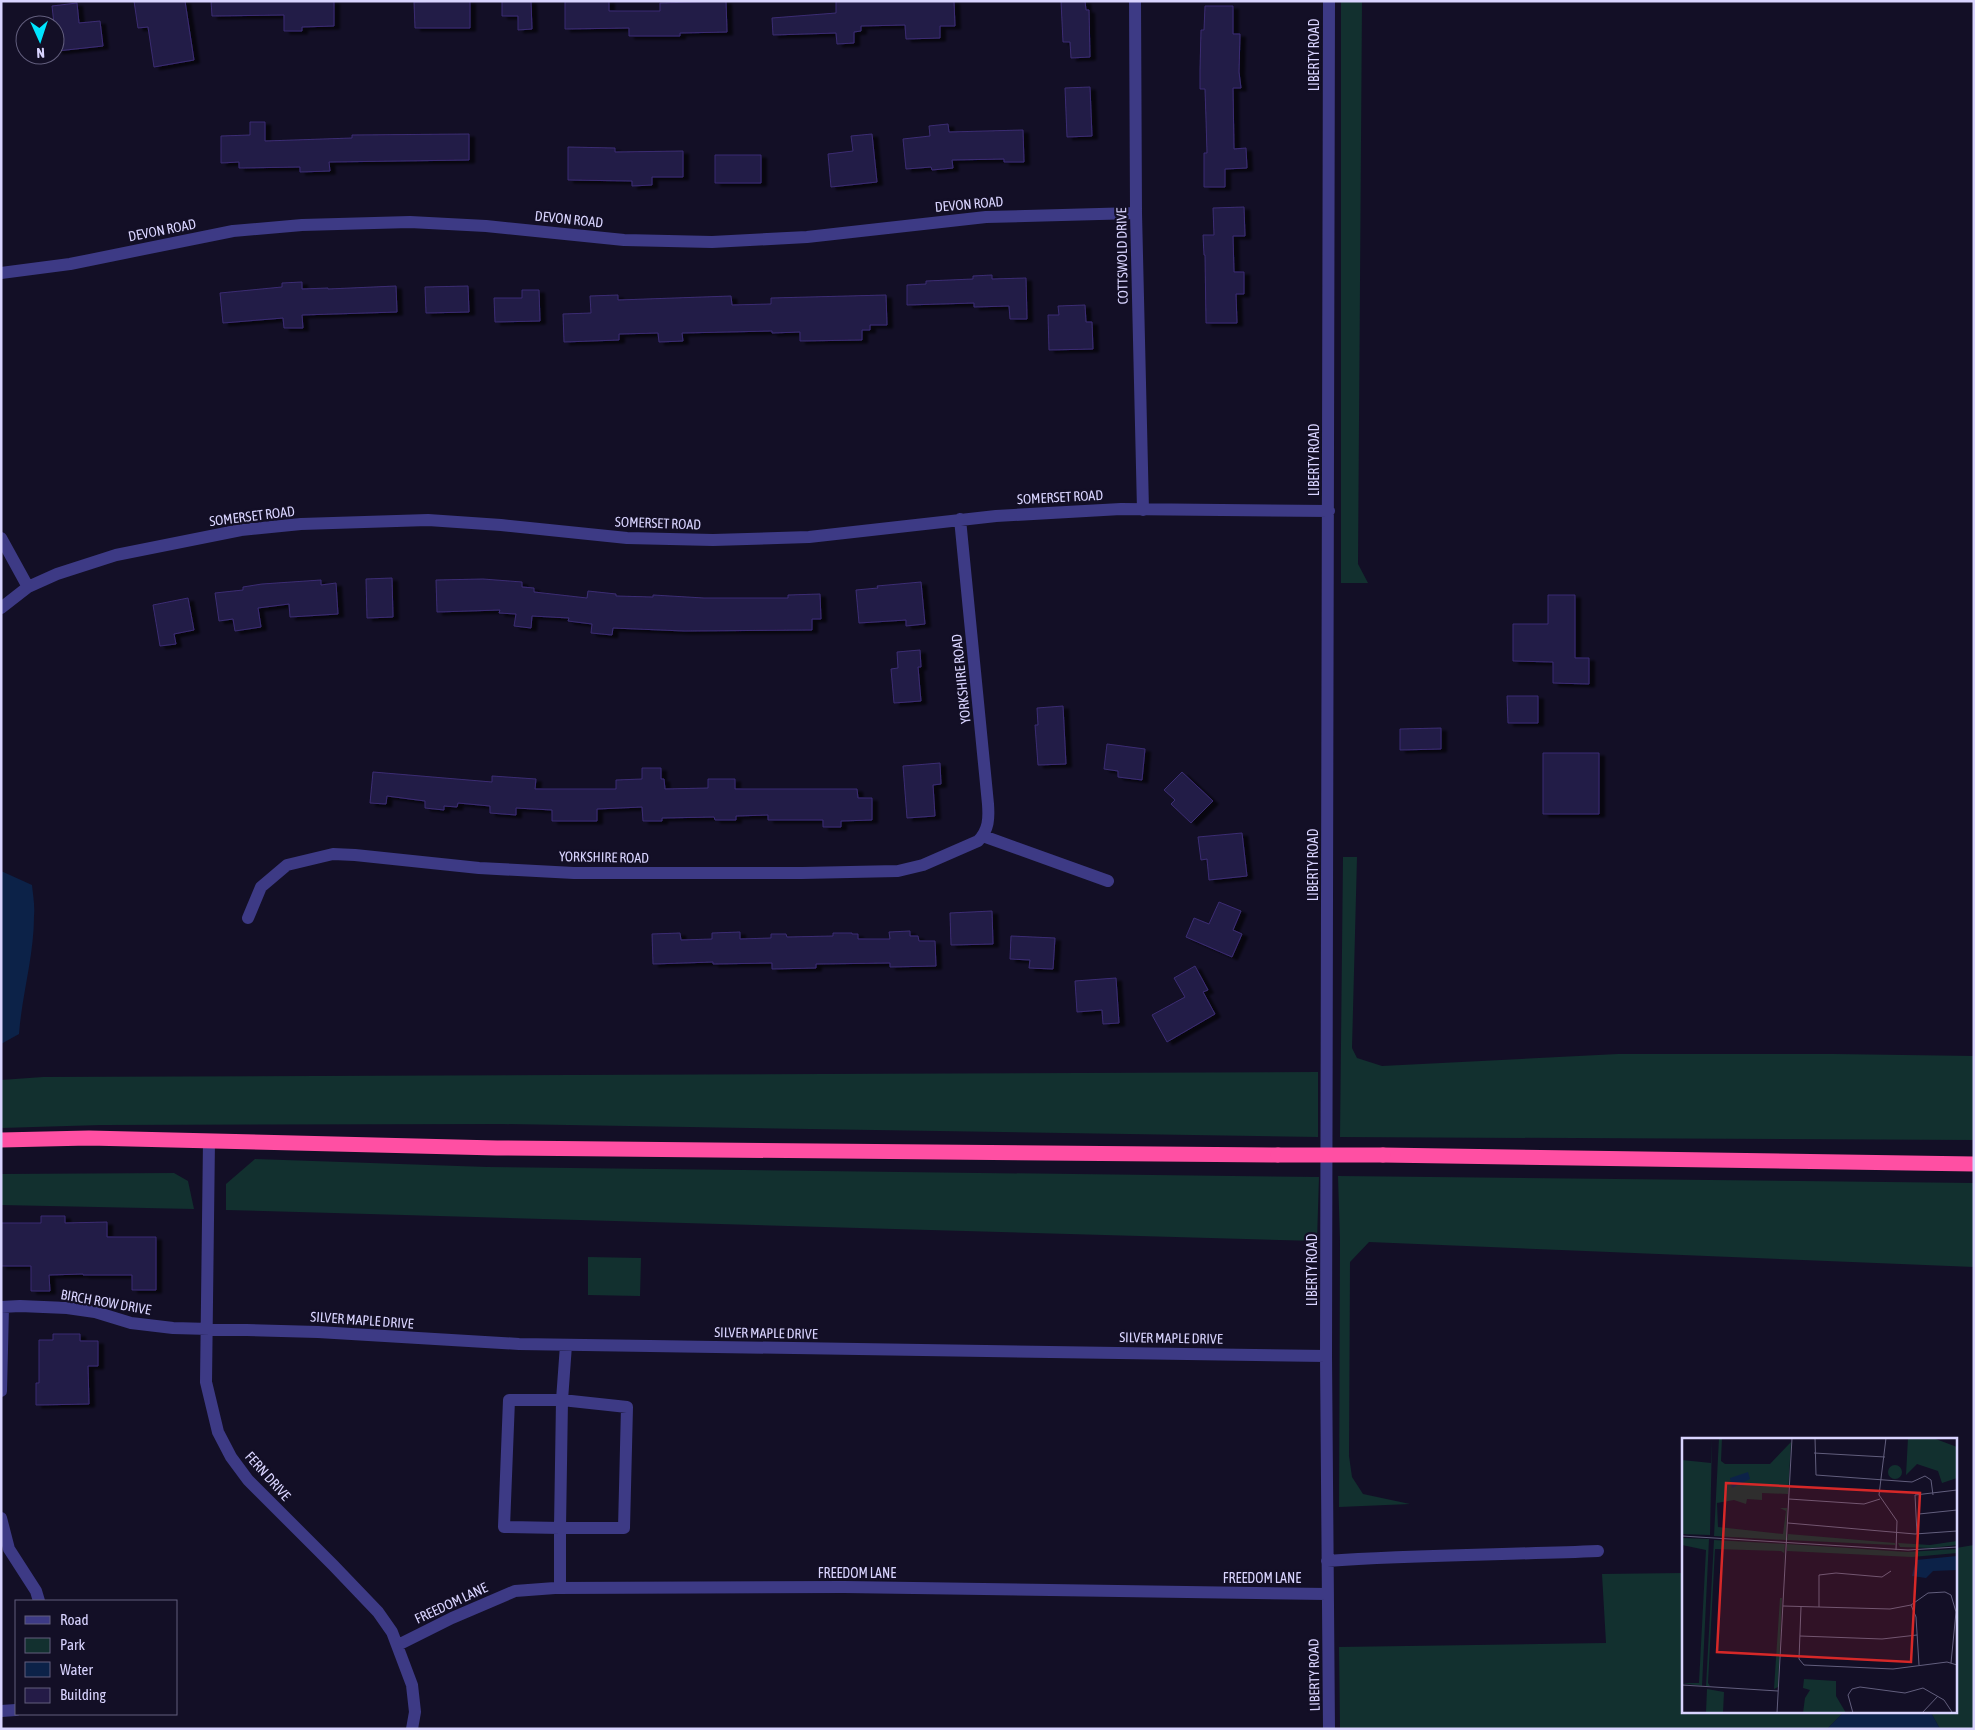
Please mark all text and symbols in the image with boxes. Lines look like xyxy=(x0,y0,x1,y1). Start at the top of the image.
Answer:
north arrow xyxy=(15,15,65,65)
street label: LIBERTY ROAD xyxy=(1306,19,1322,91)
text: N xyxy=(36,45,45,61)
street label: DEVON ROAD xyxy=(934,193,1004,215)
street label: DEVON ROAD xyxy=(534,207,604,231)
street label: COTTSWOLD DRIVE xyxy=(1113,207,1131,304)
street label: DEVON ROAD xyxy=(127,216,197,244)
street label: LIBERTY ROAD xyxy=(1306,424,1322,496)
street label: SOMERSET ROAD xyxy=(1017,487,1104,507)
street label: SOMERSET ROAD xyxy=(208,503,296,529)
street label: SOMERSET ROAD xyxy=(615,514,701,533)
street label: YORKSHIRE ROAD xyxy=(948,633,974,725)
street label: LIBERTY ROAD xyxy=(1305,829,1321,901)
street label: YORKSHIRE ROAD xyxy=(559,848,649,866)
street label: LIBERTY ROAD xyxy=(1304,1234,1320,1306)
street label: BIRCH ROW DRIVE xyxy=(59,1286,153,1318)
street label: SILVER MAPLE DRIVE xyxy=(310,1308,414,1332)
street label: SILVER MAPLE DRIVE xyxy=(714,1324,818,1342)
street label: SILVER MAPLE DRIVE xyxy=(1119,1329,1223,1347)
inset map xyxy=(1682,1438,1958,1712)
street label: FERN DRIVE xyxy=(242,1448,294,1504)
street label: FREEDOM LANE xyxy=(818,1565,896,1581)
street label: FREEDOM LANE xyxy=(1223,1570,1301,1586)
street label: FREEDOM LANE xyxy=(412,1579,490,1627)
legend xyxy=(15,1600,178,1715)
text: Road xyxy=(60,1611,89,1628)
text: Park xyxy=(60,1636,85,1653)
street label: LIBERTY ROAD xyxy=(1305,1638,1323,1711)
text: Water xyxy=(60,1661,93,1678)
text: Building xyxy=(60,1686,106,1703)

